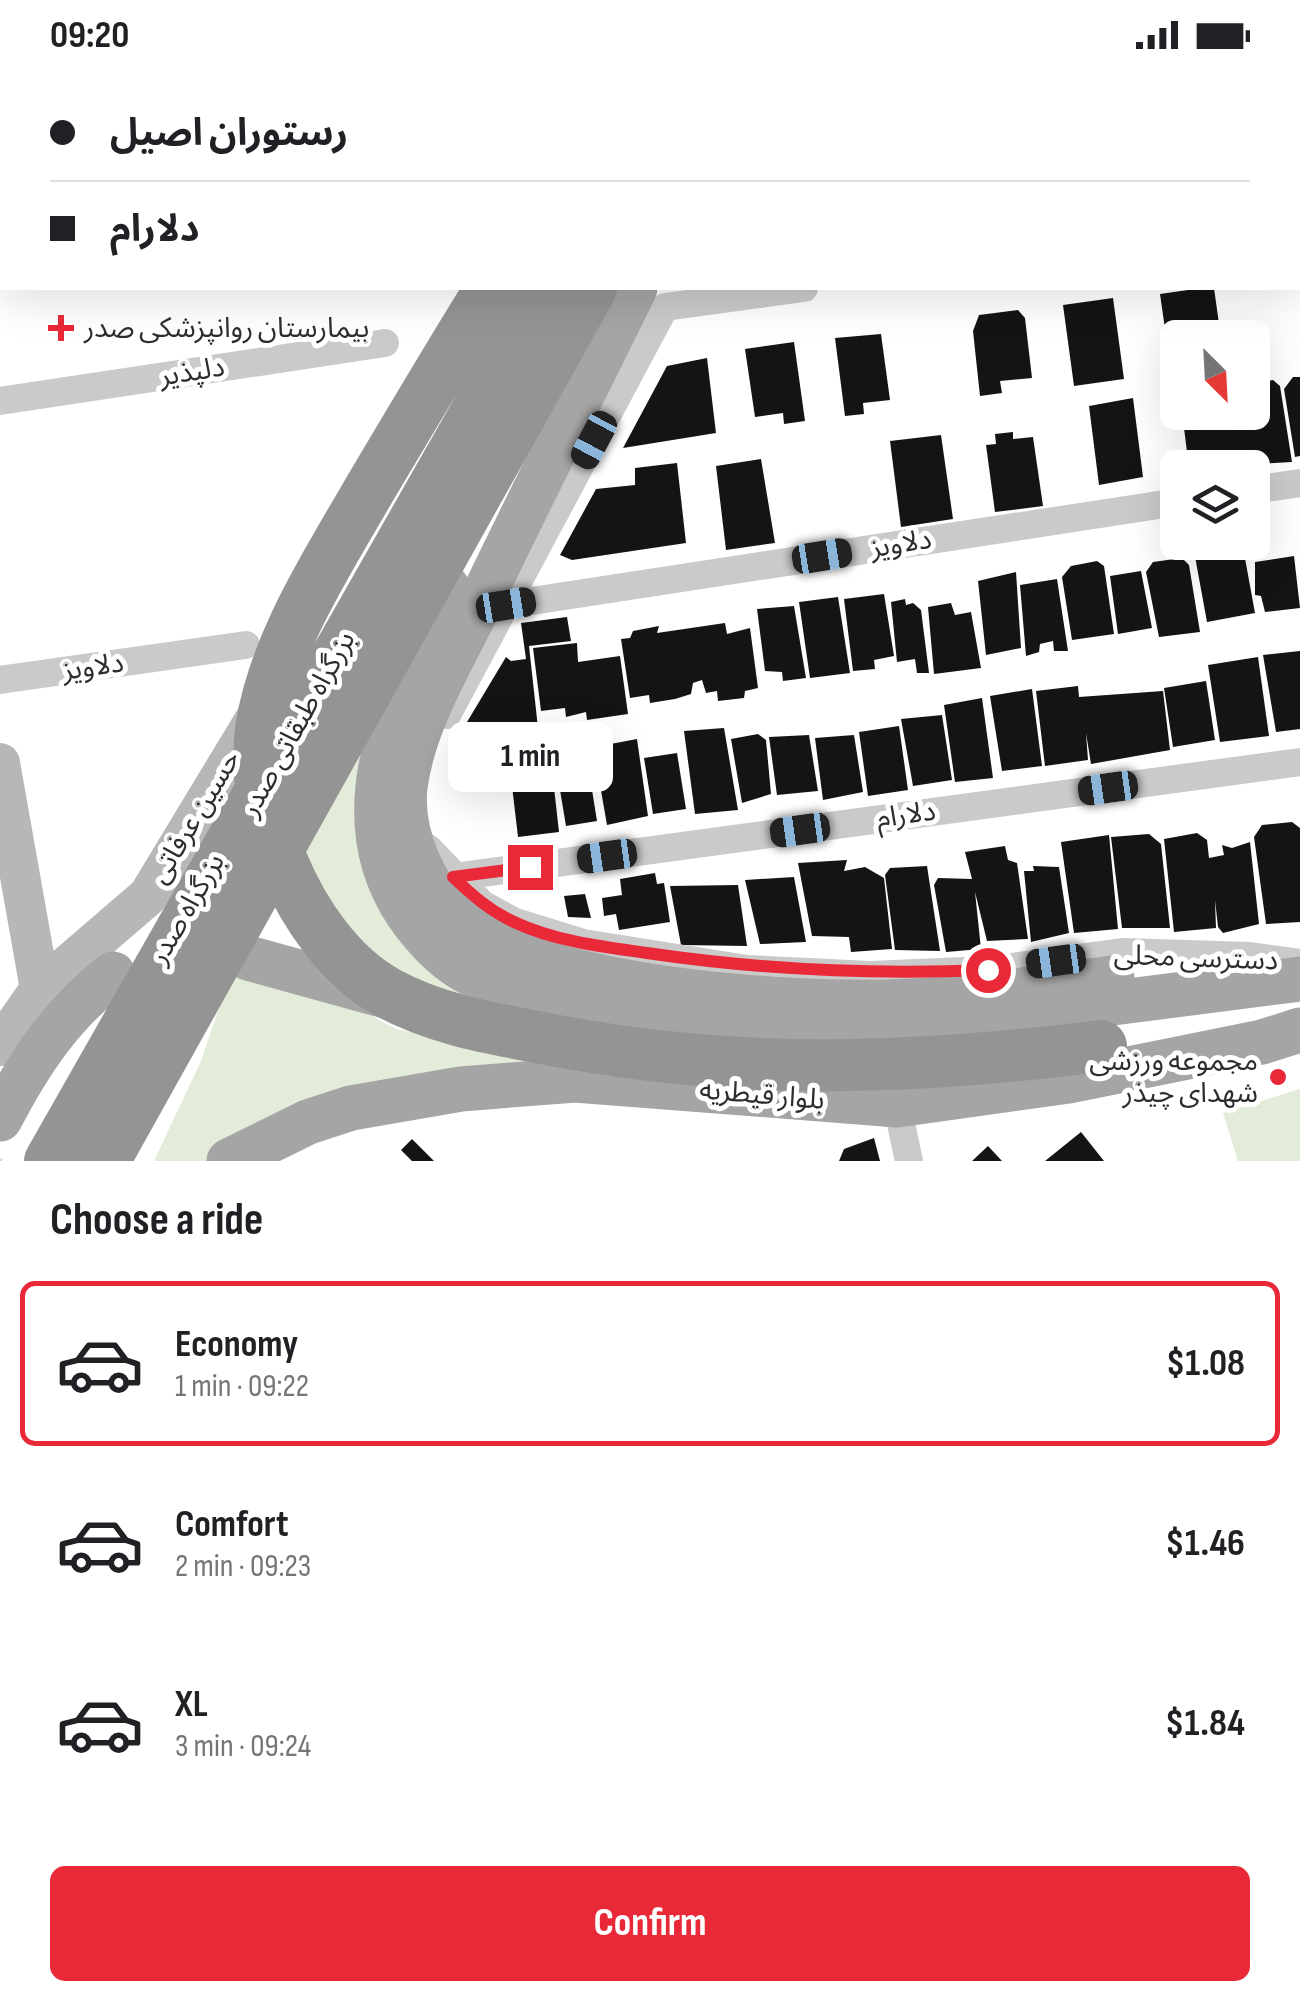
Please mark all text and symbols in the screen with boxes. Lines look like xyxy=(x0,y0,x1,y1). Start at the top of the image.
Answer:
text: 09:20 xyxy=(50,13,129,58)
text: رستوران اصیل xyxy=(110,111,348,156)
text: دلارام xyxy=(110,207,199,252)
place label: بیمارستان روانپزشکی صدر xyxy=(83,312,369,345)
marker: بیمارستان روانپزشکی صدر xyxy=(48,315,74,341)
north arrow xyxy=(1160,320,1270,430)
map controls xyxy=(1160,320,1270,560)
street label: دلپذیر xyxy=(156,351,227,394)
car xyxy=(567,406,621,474)
button: layers xyxy=(1160,450,1270,560)
street label: دلاویز xyxy=(867,523,934,565)
car xyxy=(790,536,854,576)
car xyxy=(474,585,538,625)
street label: بزرگراه طبقاتی صدر xyxy=(233,626,363,823)
street label: دلاویز xyxy=(59,646,126,688)
callout: 1 min xyxy=(448,722,612,792)
text: 1 min xyxy=(501,737,560,776)
street label: حسین عرفاتی xyxy=(142,744,248,890)
car xyxy=(1076,769,1140,807)
street label: دلارام xyxy=(874,795,938,838)
car xyxy=(768,811,832,849)
car xyxy=(575,837,639,875)
route end xyxy=(508,845,553,890)
street label: بزرگراه صدر xyxy=(142,848,232,971)
street label: دسترسی محلی xyxy=(1113,939,1279,977)
car xyxy=(1024,942,1088,980)
route start xyxy=(966,948,1011,993)
place label: مجموعه ورزشی شهدای چیذر xyxy=(1089,1045,1258,1110)
marker: مجموعه ورزشی شهدای چیذر xyxy=(1267,1066,1289,1088)
street label: بلوار قیطریه xyxy=(698,1073,826,1117)
text: Choose a ride xyxy=(50,1193,263,1248)
icon: car xyxy=(55,1319,145,1409)
text: Economy xyxy=(175,1322,298,1367)
text: $1.08 xyxy=(1166,1341,1245,1386)
text: 1 min · 09:22 xyxy=(175,1367,309,1406)
icon: car xyxy=(55,1499,145,1589)
text: Comfort xyxy=(175,1502,289,1547)
text: $1.46 xyxy=(1165,1521,1245,1566)
text: 2 min · 09:23 xyxy=(175,1547,311,1586)
icon: car xyxy=(55,1679,145,1769)
text: XL xyxy=(175,1682,208,1727)
text: $1.84 xyxy=(1165,1701,1245,1746)
text: 3 min · 09:24 xyxy=(175,1727,311,1766)
button: Confirm xyxy=(50,1866,1250,1981)

